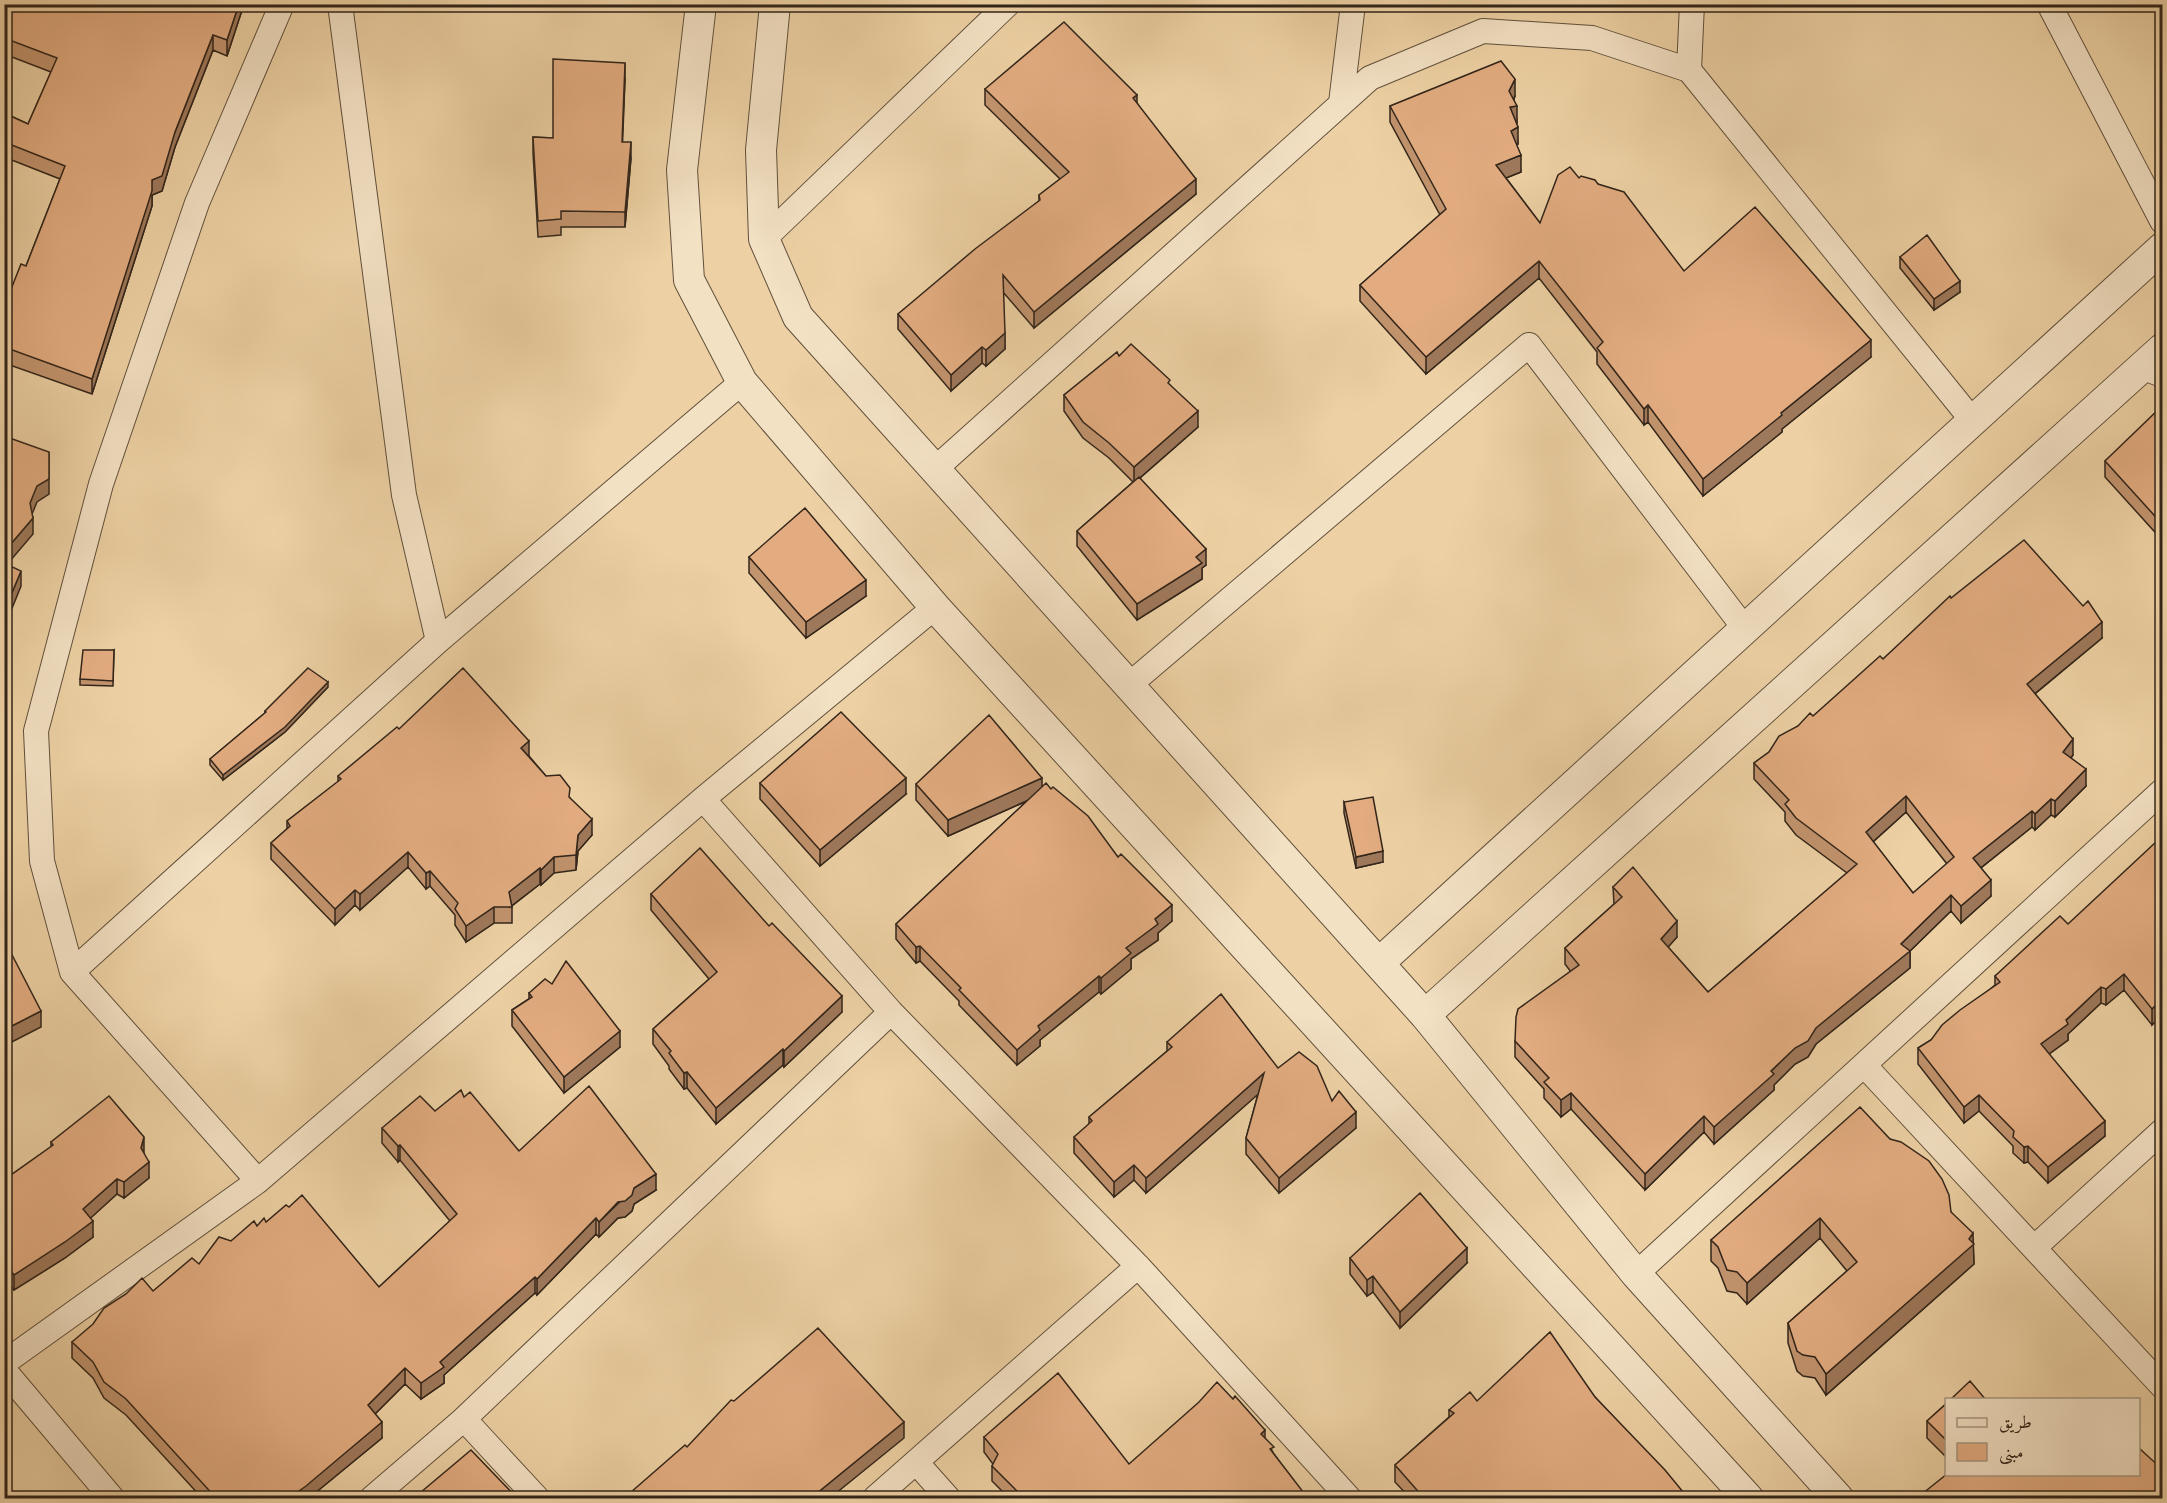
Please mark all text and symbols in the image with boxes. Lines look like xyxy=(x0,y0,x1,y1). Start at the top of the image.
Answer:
legend xyxy=(1945,1398,2140,1476)
text: طريق xyxy=(1999,1411,2032,1437)
text: مبنى xyxy=(1999,1441,2024,1467)

